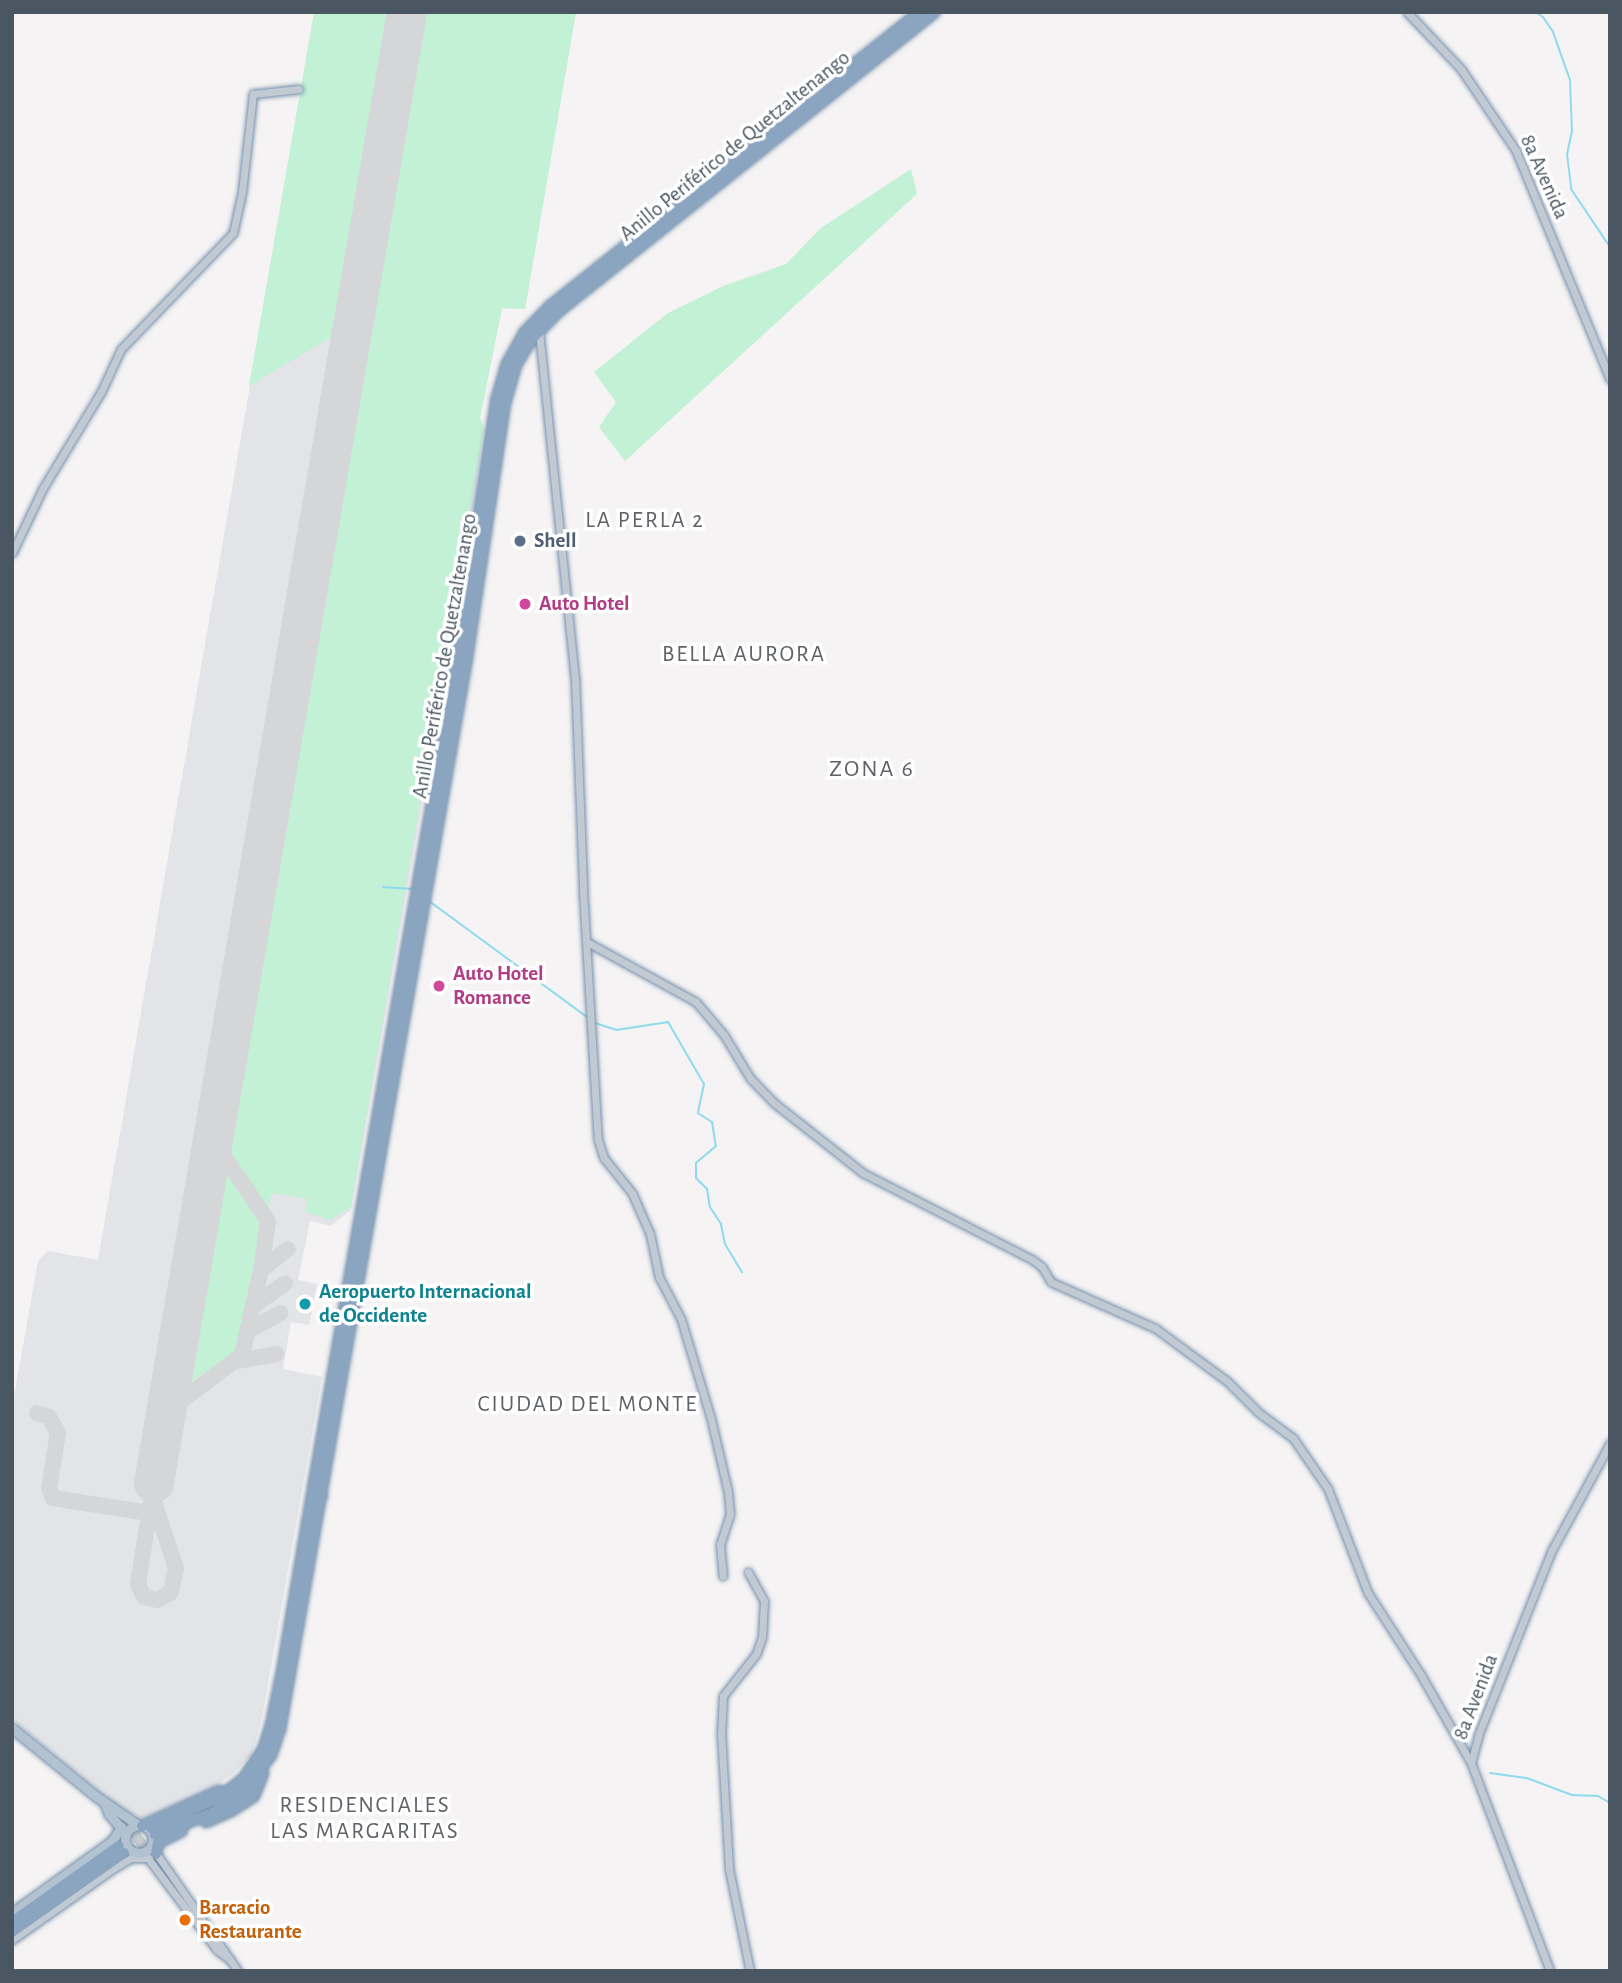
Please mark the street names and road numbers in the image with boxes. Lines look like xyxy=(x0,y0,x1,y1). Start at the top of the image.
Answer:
street label: Anillo Periférico de Quetzaltenango xyxy=(615,45,855,247)
street label: 8a Avenida xyxy=(1514,131,1574,223)
street label: Anillo Periférico de Quetzaltenango xyxy=(408,512,482,800)
street label: 8a Avenida xyxy=(1448,1651,1504,1743)

